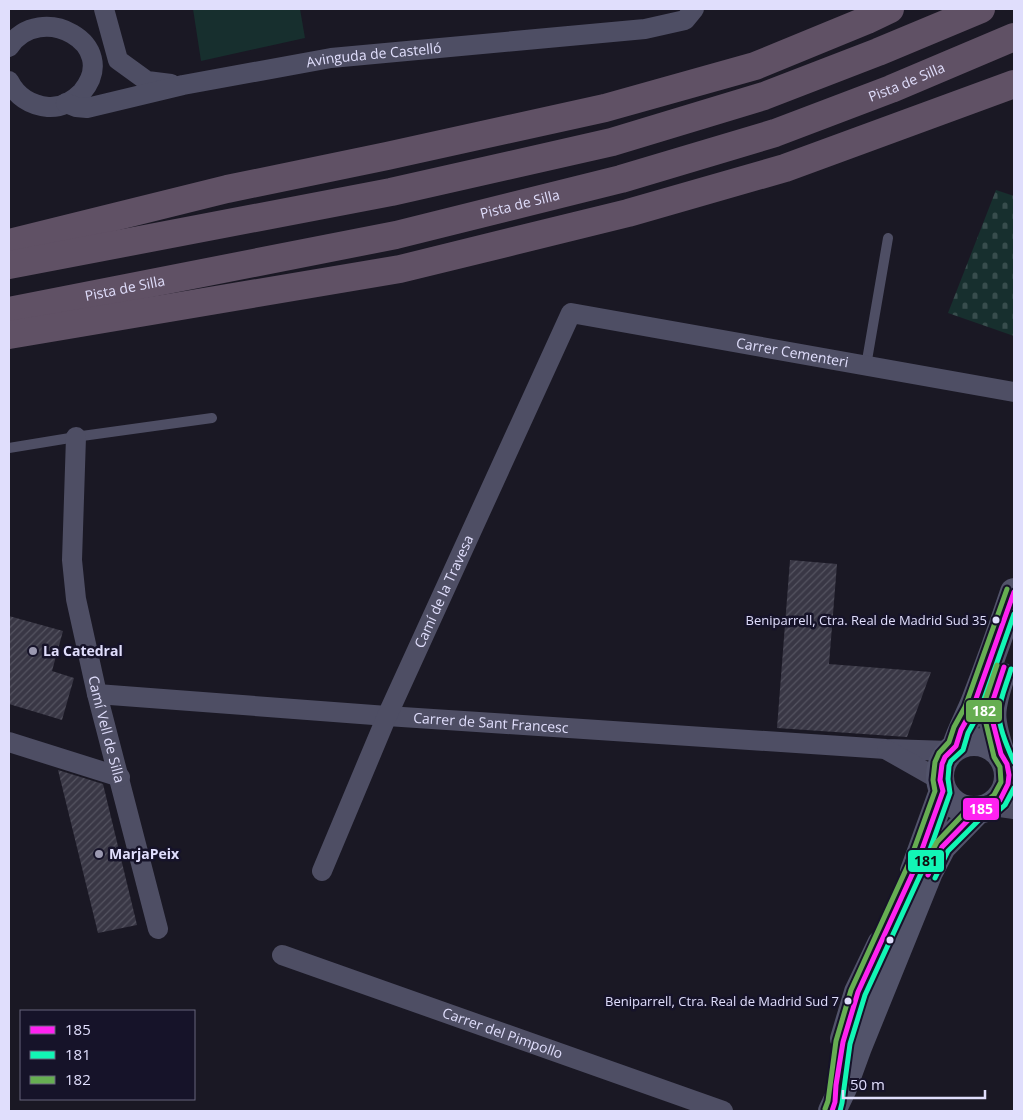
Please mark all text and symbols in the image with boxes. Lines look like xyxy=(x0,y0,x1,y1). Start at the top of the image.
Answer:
street label: Avinguda de Castelló xyxy=(305,38,442,71)
street label: Pista de Silla xyxy=(865,57,948,106)
street label: Pista de Silla xyxy=(478,185,561,223)
street label: Pista de Silla xyxy=(83,271,166,305)
street label: Carrer Cementeri xyxy=(735,333,850,371)
street label: Camí de la Travesa xyxy=(409,532,477,651)
place label: Beniparrell, Ctra. Real de Madrid Sud 35 xyxy=(746,611,987,629)
marker: Beniparrell, Ctra. Real de Madrid Sud 35 xyxy=(991,615,1001,625)
place label: La Catedral xyxy=(43,641,123,660)
marker: La Catedral xyxy=(27,645,39,657)
street label: Camí Vell de Silla xyxy=(84,674,130,785)
line badge: 182 xyxy=(965,699,1003,723)
text: 182 xyxy=(972,701,996,720)
street label: Carrer de Sant Francesc xyxy=(413,708,569,737)
line badge: 185 xyxy=(962,797,1000,821)
text: 185 xyxy=(969,799,993,818)
place label: MarjaPeix xyxy=(109,844,180,863)
marker: MarjaPeix xyxy=(93,848,105,860)
line badge: 181 xyxy=(907,849,945,873)
text: 181 xyxy=(914,851,938,870)
unlabelled marker xyxy=(885,935,895,945)
place label: Beniparrell, Ctra. Real de Madrid Sud 7 xyxy=(605,992,839,1010)
marker: Beniparrell, Ctra. Real de Madrid Sud 7 xyxy=(843,996,853,1006)
street label: Carrer del Pimpollo xyxy=(440,1003,566,1063)
legend xyxy=(20,1010,195,1100)
text: 185 xyxy=(65,1019,91,1039)
text: 181 xyxy=(65,1044,91,1064)
scale bar xyxy=(843,1068,986,1100)
text: 182 xyxy=(65,1069,91,1089)
text: 50 m xyxy=(850,1074,885,1094)

